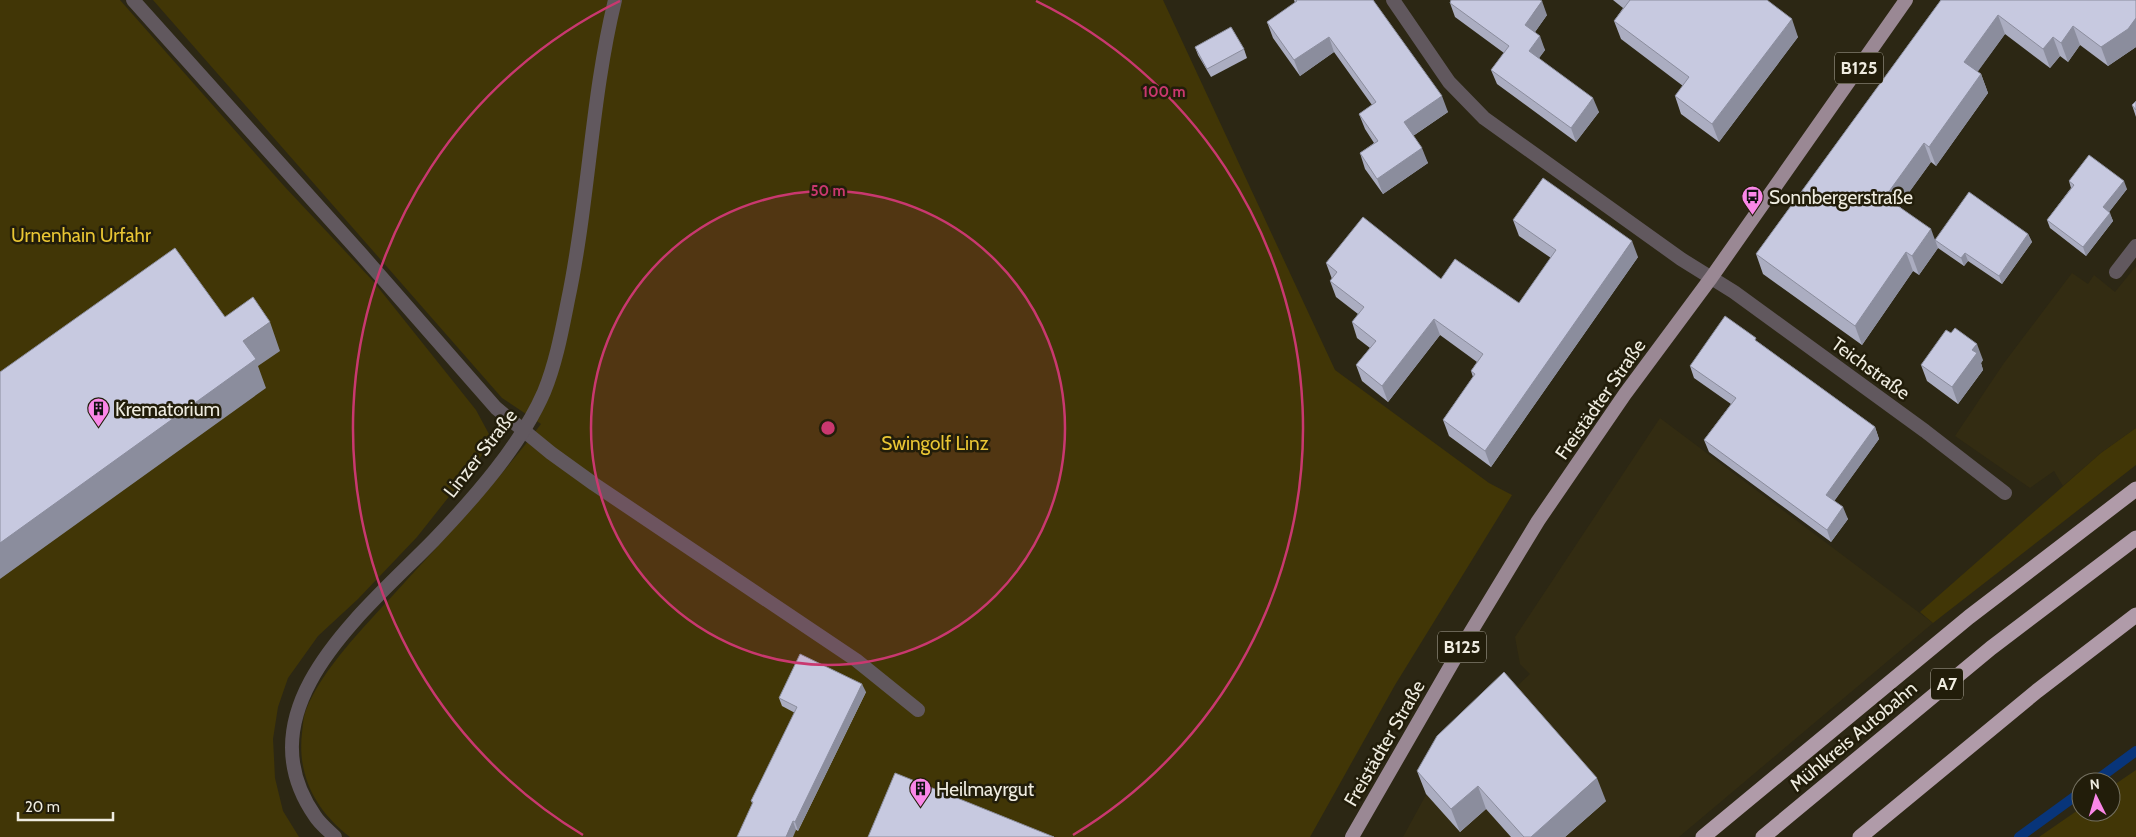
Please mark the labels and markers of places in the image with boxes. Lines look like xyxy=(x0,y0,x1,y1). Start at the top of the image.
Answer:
bus stop icon: Sonnbergerstraße xyxy=(1741,185,1765,216)
place label: Sonnbergerstraße xyxy=(1769,186,1913,209)
building icon: Krematorium xyxy=(87,397,111,428)
place label: Krematorium xyxy=(115,398,220,421)
centre of rings xyxy=(819,419,837,437)
building icon: Heilmayrgut xyxy=(908,777,932,808)
place label: Heilmayrgut xyxy=(936,778,1035,801)

